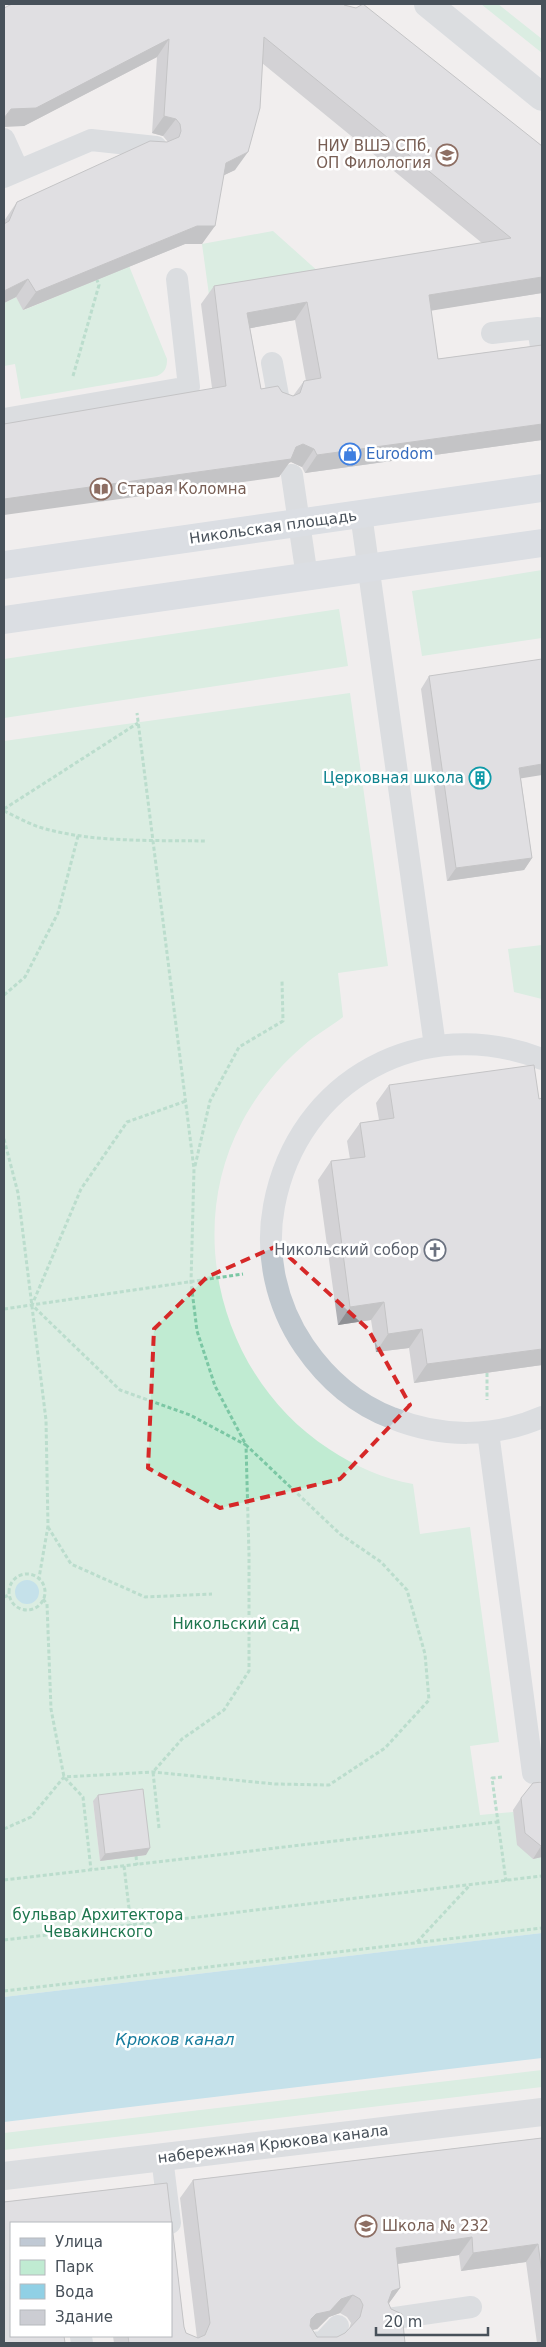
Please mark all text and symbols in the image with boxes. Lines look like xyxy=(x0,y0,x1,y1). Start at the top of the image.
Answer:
place label: НИУ ВШЭ СПб, ОП Филология xyxy=(316,137,431,172)
school or university icon: НИУ ВШЭ СПб, ОП Филология xyxy=(435,143,459,167)
shop icon: Eurodom xyxy=(338,442,362,466)
place label: Eurodom xyxy=(366,445,433,463)
library icon: Старая Коломна xyxy=(89,477,113,501)
place label: Старая Коломна xyxy=(117,480,247,498)
street label: Никольская площадь xyxy=(188,506,358,548)
building icon: Церковная школа xyxy=(468,766,492,790)
place label: Церковная школа xyxy=(323,769,464,787)
church icon: Никольский собор xyxy=(423,1238,447,1262)
place label: Никольский собор xyxy=(274,1241,419,1259)
park label: Никольский сад xyxy=(172,1615,300,1633)
park label: бульвар Архитектора Чевакинского xyxy=(13,1906,183,1941)
water label: Крюков канал xyxy=(116,2030,234,2049)
street label: набережная Крюкова канала xyxy=(157,2121,389,2167)
school or university icon: Школа № 232 xyxy=(354,2214,378,2238)
place label: Школа № 232 xyxy=(382,2217,489,2235)
legend xyxy=(10,2222,172,2337)
text: Улица xyxy=(55,2233,103,2251)
text: Парк xyxy=(55,2258,94,2276)
text: Вода xyxy=(55,2283,94,2301)
scale bar xyxy=(376,2304,488,2336)
text: Здание xyxy=(55,2308,113,2326)
text: 20 m xyxy=(384,2313,422,2331)

